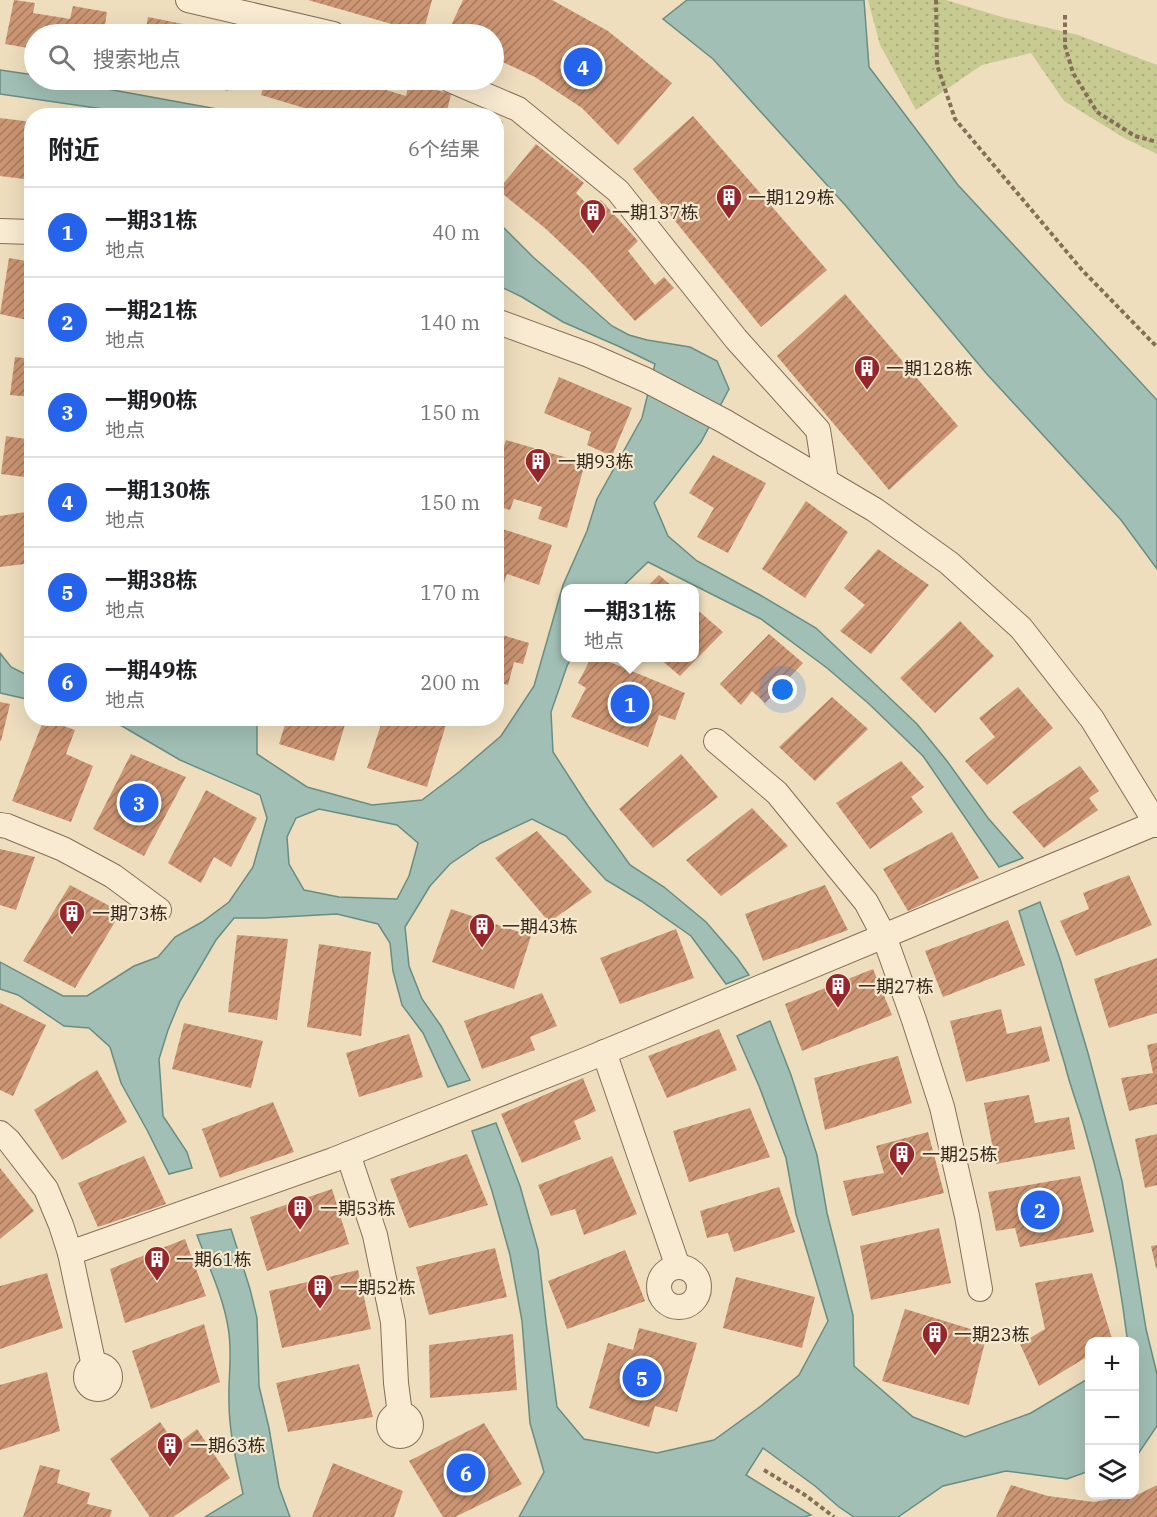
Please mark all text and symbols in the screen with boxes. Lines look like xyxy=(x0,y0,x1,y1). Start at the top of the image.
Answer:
search box xyxy=(24,24,504,90)
icon: search xyxy=(45,41,78,74)
text: 搜索地点 xyxy=(93,44,181,73)
pin: 4 xyxy=(564,44,602,90)
text: 附近 xyxy=(48,132,100,166)
text: 6个结果 xyxy=(408,135,480,162)
building icon: 一期129栋 xyxy=(714,182,744,220)
place label: 一期129栋 xyxy=(748,186,834,209)
building icon: 一期137栋 xyxy=(578,197,608,235)
place label: 一期137栋 xyxy=(612,201,698,224)
text: 一期31栋 xyxy=(105,205,197,234)
text: 1 xyxy=(62,219,74,246)
text: 40 m xyxy=(432,219,480,246)
text: 地点 xyxy=(105,236,145,263)
text: 一期21栋 xyxy=(105,295,197,324)
text: 2 xyxy=(62,309,74,336)
text: 140 m xyxy=(420,309,480,336)
text: 地点 xyxy=(105,326,145,353)
building icon: 一期128栋 xyxy=(852,353,882,391)
place label: 一期128栋 xyxy=(886,357,972,380)
text: 一期90栋 xyxy=(105,385,197,414)
text: 3 xyxy=(62,399,74,426)
text: 150 m xyxy=(420,399,480,426)
text: 地点 xyxy=(105,416,145,443)
building icon: 一期93栋 xyxy=(523,446,553,484)
place label: 一期93栋 xyxy=(558,450,634,473)
text: 一期130栋 xyxy=(105,475,211,504)
text: 4 xyxy=(62,489,74,516)
text: 150 m xyxy=(420,489,480,516)
text: 地点 xyxy=(105,506,145,533)
text: 一期38栋 xyxy=(105,565,197,594)
text: 5 xyxy=(62,579,74,606)
text: 170 m xyxy=(420,579,480,606)
popup xyxy=(561,584,699,662)
text: 地点 xyxy=(105,596,145,623)
text: 一期31栋 xyxy=(584,596,676,625)
text: 地点 xyxy=(584,627,624,654)
text: 一期49栋 xyxy=(105,655,197,684)
text: 6 xyxy=(62,669,74,696)
text: 200 m xyxy=(420,669,480,696)
your location xyxy=(768,675,797,704)
pin: 1 xyxy=(610,682,650,726)
text: 地点 xyxy=(105,686,145,713)
pin: 3 xyxy=(120,780,158,826)
building icon: 一期73栋 xyxy=(57,898,87,936)
place label: 一期73栋 xyxy=(92,902,168,925)
building icon: 一期43栋 xyxy=(467,911,497,949)
place label: 一期43栋 xyxy=(502,915,578,938)
building icon: 一期27栋 xyxy=(823,971,853,1009)
place label: 一期27栋 xyxy=(858,975,934,998)
building icon: 一期25栋 xyxy=(887,1139,917,1177)
place label: 一期25栋 xyxy=(922,1143,998,1166)
pin: 2 xyxy=(1020,1188,1060,1232)
building icon: 一期53栋 xyxy=(285,1193,315,1231)
place label: 一期53栋 xyxy=(320,1197,396,1220)
building icon: 一期61栋 xyxy=(142,1244,172,1282)
place label: 一期61栋 xyxy=(176,1248,252,1271)
building icon: 一期52栋 xyxy=(305,1272,335,1310)
place label: 一期52栋 xyxy=(340,1276,416,1299)
building icon: 一期23栋 xyxy=(920,1319,950,1357)
place label: 一期23栋 xyxy=(954,1323,1030,1346)
map controls xyxy=(1085,1337,1139,1499)
button: + xyxy=(1085,1337,1139,1391)
pin: 5 xyxy=(622,1356,662,1400)
button: − xyxy=(1085,1391,1139,1445)
building icon: 一期63栋 xyxy=(155,1430,185,1468)
place label: 一期63栋 xyxy=(190,1434,266,1457)
button: layers xyxy=(1085,1445,1139,1499)
pin: 6 xyxy=(446,1450,486,1496)

